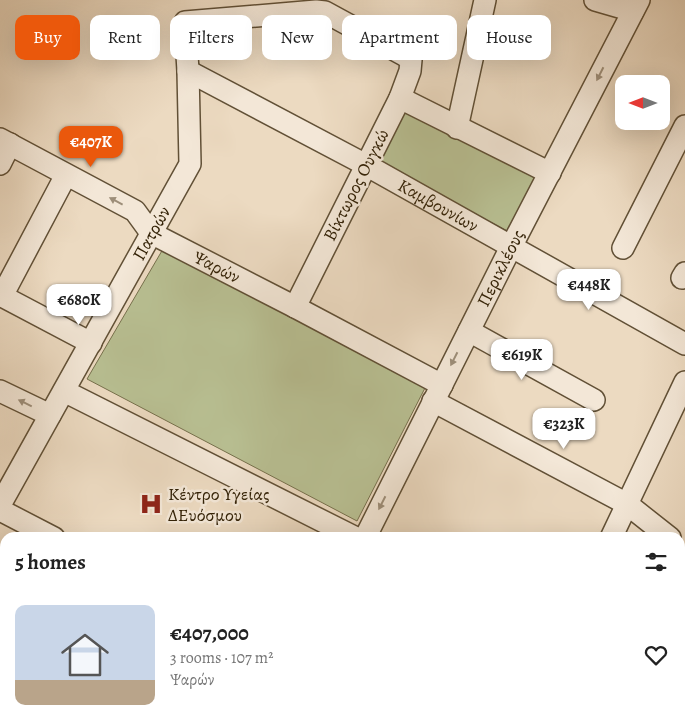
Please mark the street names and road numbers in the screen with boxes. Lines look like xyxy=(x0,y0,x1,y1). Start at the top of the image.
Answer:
street label: Βίκτωρος Ουγκώ xyxy=(317,125,395,245)
street label: Καμβουνίων xyxy=(394,173,483,238)
street label: Πατρών xyxy=(127,202,176,265)
street label: Περικλέους xyxy=(471,226,530,311)
street label: Ψαρών xyxy=(189,245,244,289)

